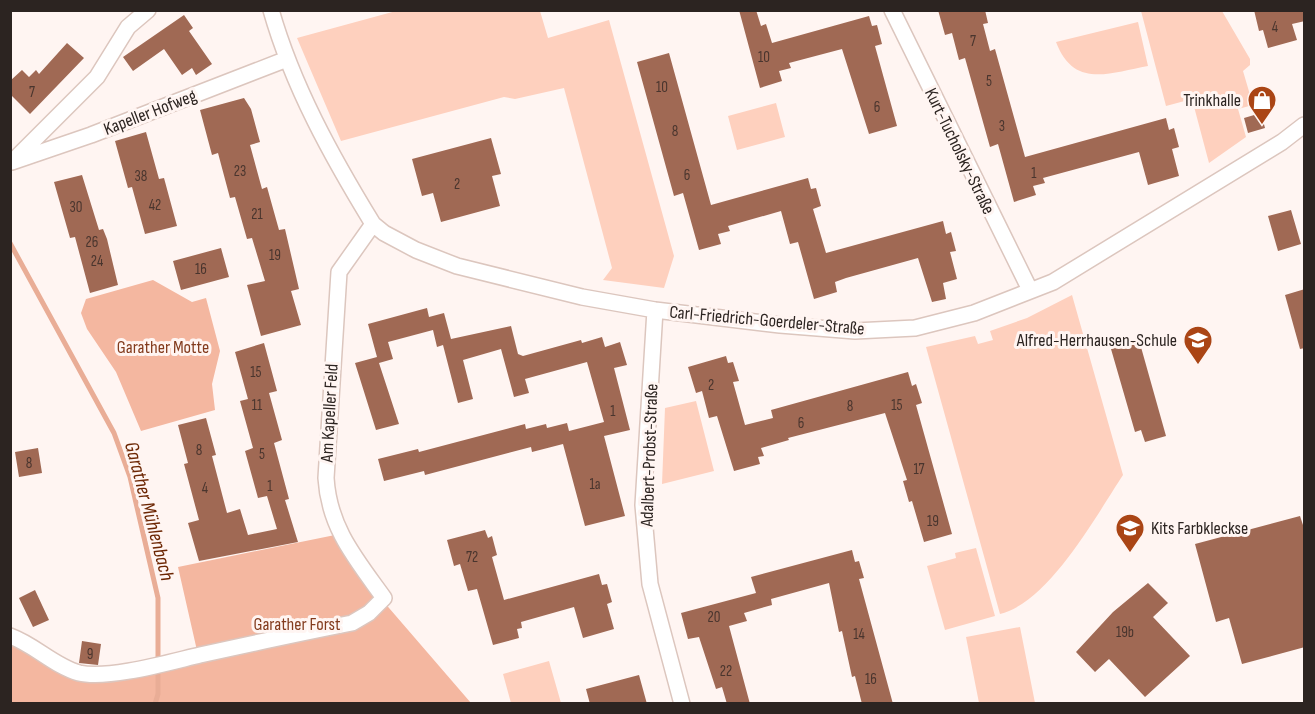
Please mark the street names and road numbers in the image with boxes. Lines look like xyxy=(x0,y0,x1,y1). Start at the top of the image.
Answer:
street label: Kapeller Hofweg xyxy=(101,85,200,140)
street label: Kurt-Tucholsky-Straße xyxy=(920,85,999,218)
street label: Carl-Friedrich-Goerdeler-Straße xyxy=(668,302,865,339)
street label: Am Kapeller Feld xyxy=(316,363,343,464)
street label: Adalbert-Probst-Straße xyxy=(636,383,662,528)

